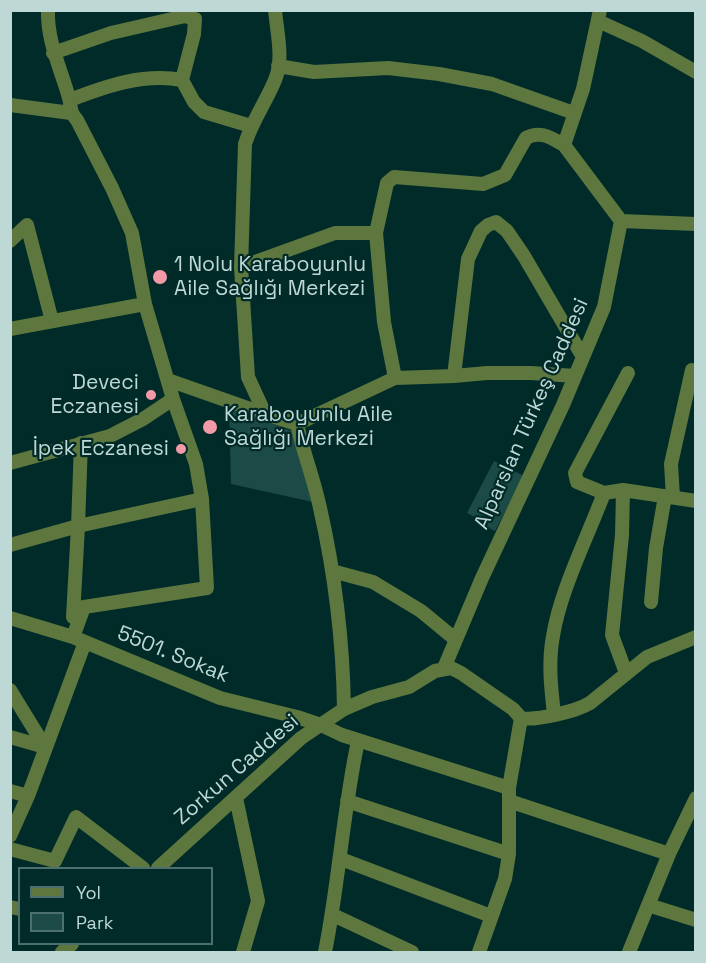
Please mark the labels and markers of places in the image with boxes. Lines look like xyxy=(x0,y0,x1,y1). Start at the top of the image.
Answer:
place label: 1 Nolu Karaboyunlu Aile Sağlığı Merkezi xyxy=(174,252,366,302)
marker: 1 Nolu Karaboyunlu Aile Sağlığı Merkezi xyxy=(151,268,169,286)
place label: Deveci Eczanesi xyxy=(51,370,139,420)
marker: Deveci Eczanesi xyxy=(144,388,158,402)
place label: Karaboyunlu Aile Sağlığı Merkezi xyxy=(224,402,393,452)
marker: Karaboyunlu Aile Sağlığı Merkezi xyxy=(201,418,219,436)
place label: İpek Eczanesi xyxy=(33,436,169,462)
marker: İpek Eczanesi xyxy=(174,442,188,456)

